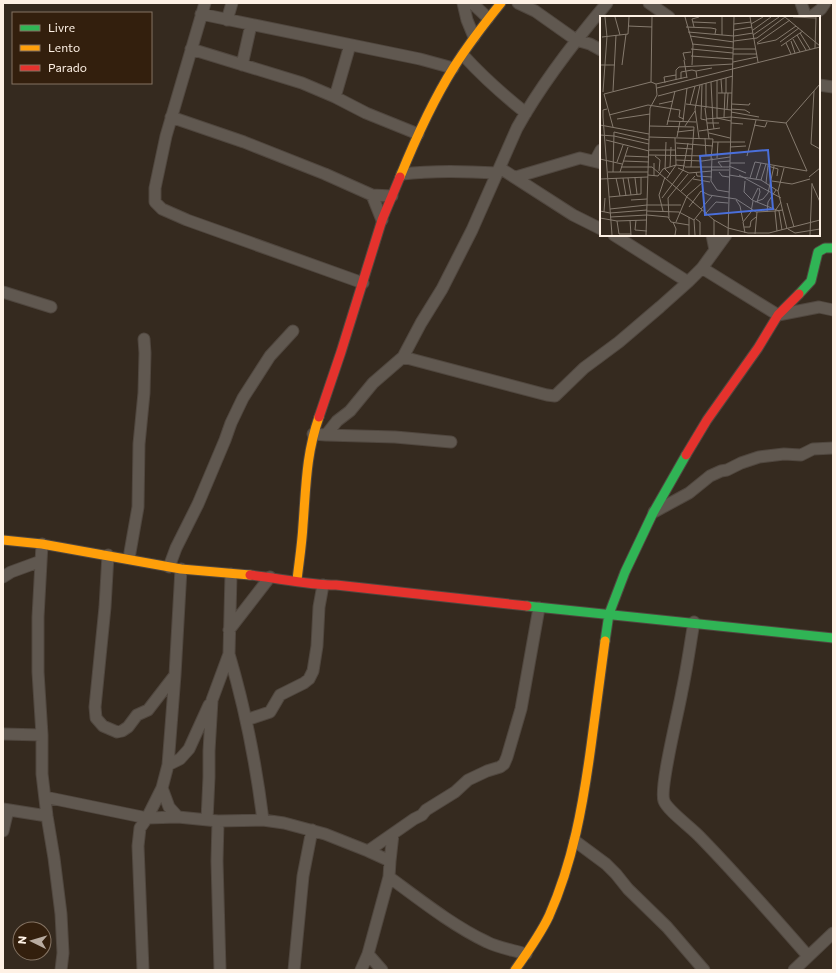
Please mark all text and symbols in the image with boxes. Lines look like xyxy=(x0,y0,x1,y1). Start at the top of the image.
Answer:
legend xyxy=(12,12,152,84)
inset map xyxy=(600,16,820,236)
text: Livre xyxy=(48,20,75,34)
text: Lento xyxy=(48,40,80,54)
text: Parado xyxy=(48,60,87,74)
north arrow xyxy=(12,921,52,961)
text: N xyxy=(15,935,28,945)

